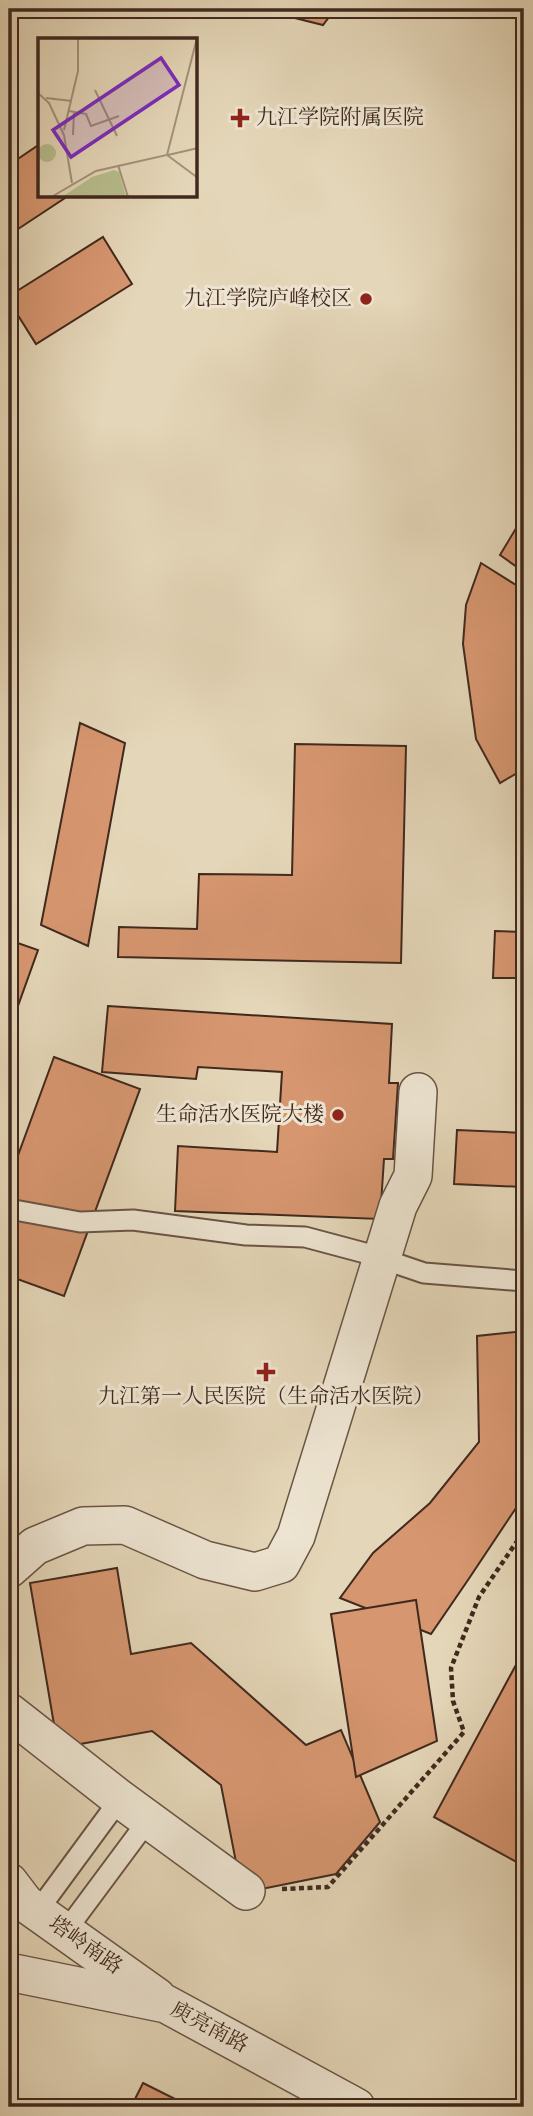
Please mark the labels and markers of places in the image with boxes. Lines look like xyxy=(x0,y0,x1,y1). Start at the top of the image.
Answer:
place label: 九江学院附属医院 xyxy=(256,106,424,129)
marker: 九江学院附属医院 xyxy=(230,108,250,128)
place label: 九江学院庐峰校区 xyxy=(184,287,352,310)
marker: 九江学院庐峰校区 xyxy=(358,291,374,307)
place label: 生命活水医院大楼 xyxy=(156,1103,324,1126)
marker: 生命活水医院大楼 xyxy=(330,1107,346,1123)
marker: 九江第一人民医院（生命活水医院） xyxy=(256,1362,276,1382)
place label: 九江第一人民医院（生命活水医院） xyxy=(98,1385,434,1408)

